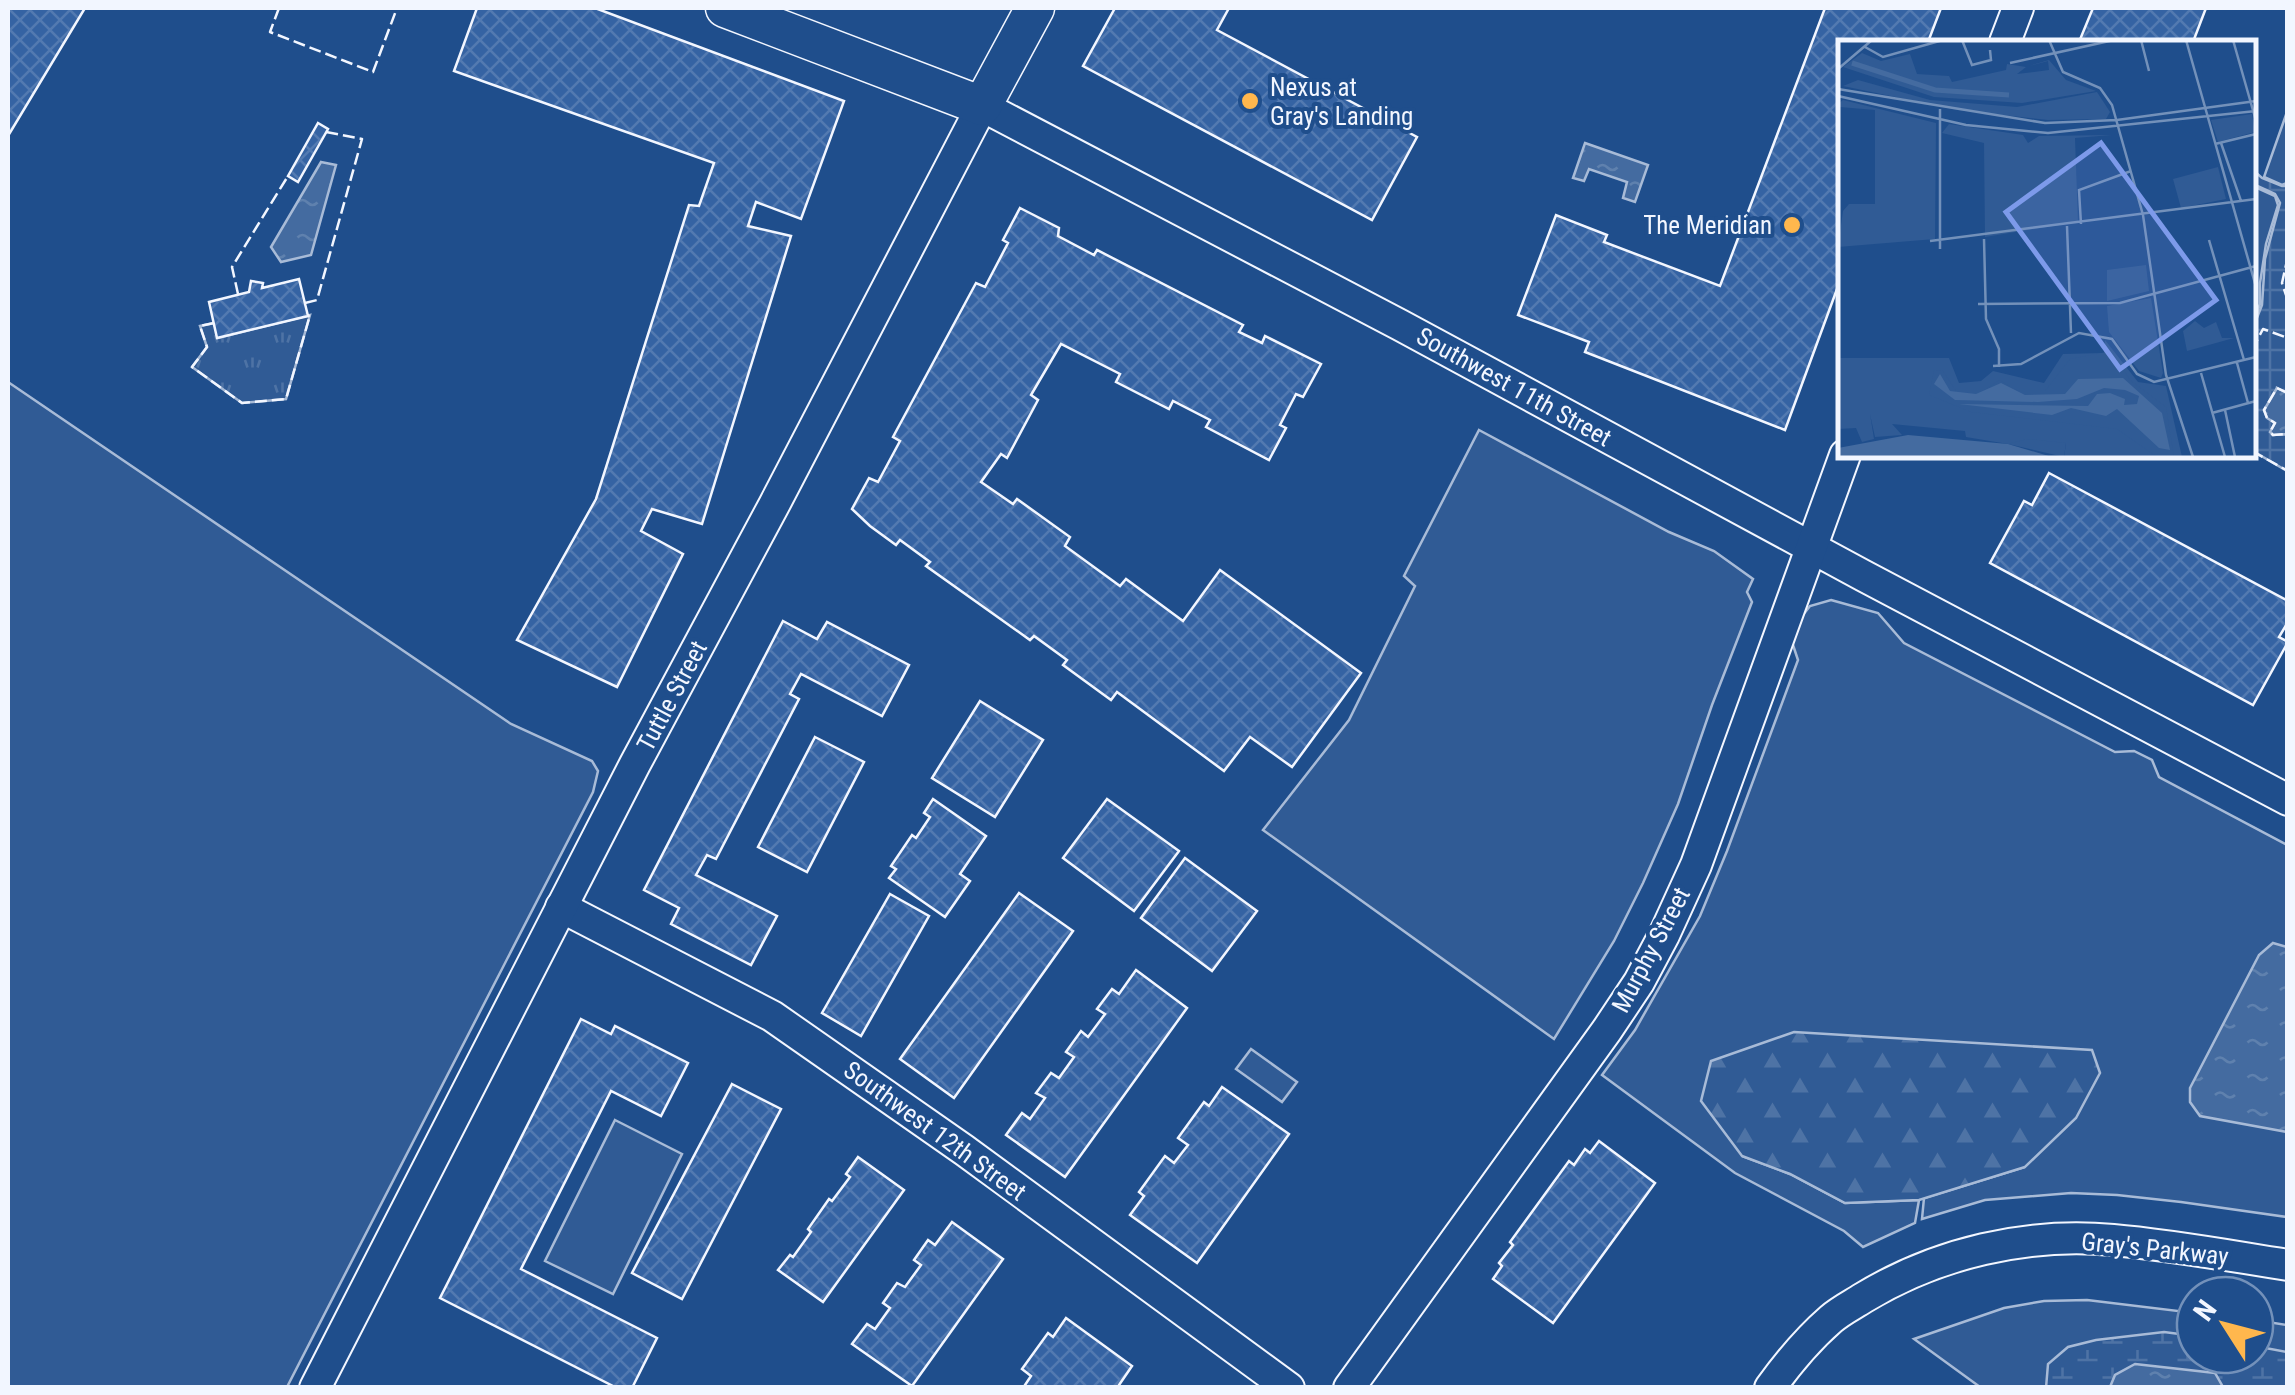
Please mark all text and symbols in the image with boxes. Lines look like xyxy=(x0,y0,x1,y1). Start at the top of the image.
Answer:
inset map xyxy=(1838,40,2255,458)
place label: Nexus at Gray's Landing xyxy=(1270,73,1413,131)
marker: Nexus at Gray's Landing xyxy=(1239,90,1261,112)
place label: The Meridian xyxy=(1643,211,1772,240)
marker: The Meridian xyxy=(1781,214,1803,236)
street label: Southwest 11th Street xyxy=(1412,321,1616,453)
street label: Tuttle Street xyxy=(631,636,713,756)
street label: Murphy Street xyxy=(1606,882,1696,1018)
street label: Southwest 12th Street xyxy=(838,1055,1032,1207)
street label: Gray's Parkway xyxy=(2080,1227,2230,1271)
north arrow xyxy=(2175,1275,2275,1375)
text: N xyxy=(2187,1294,2224,1327)

